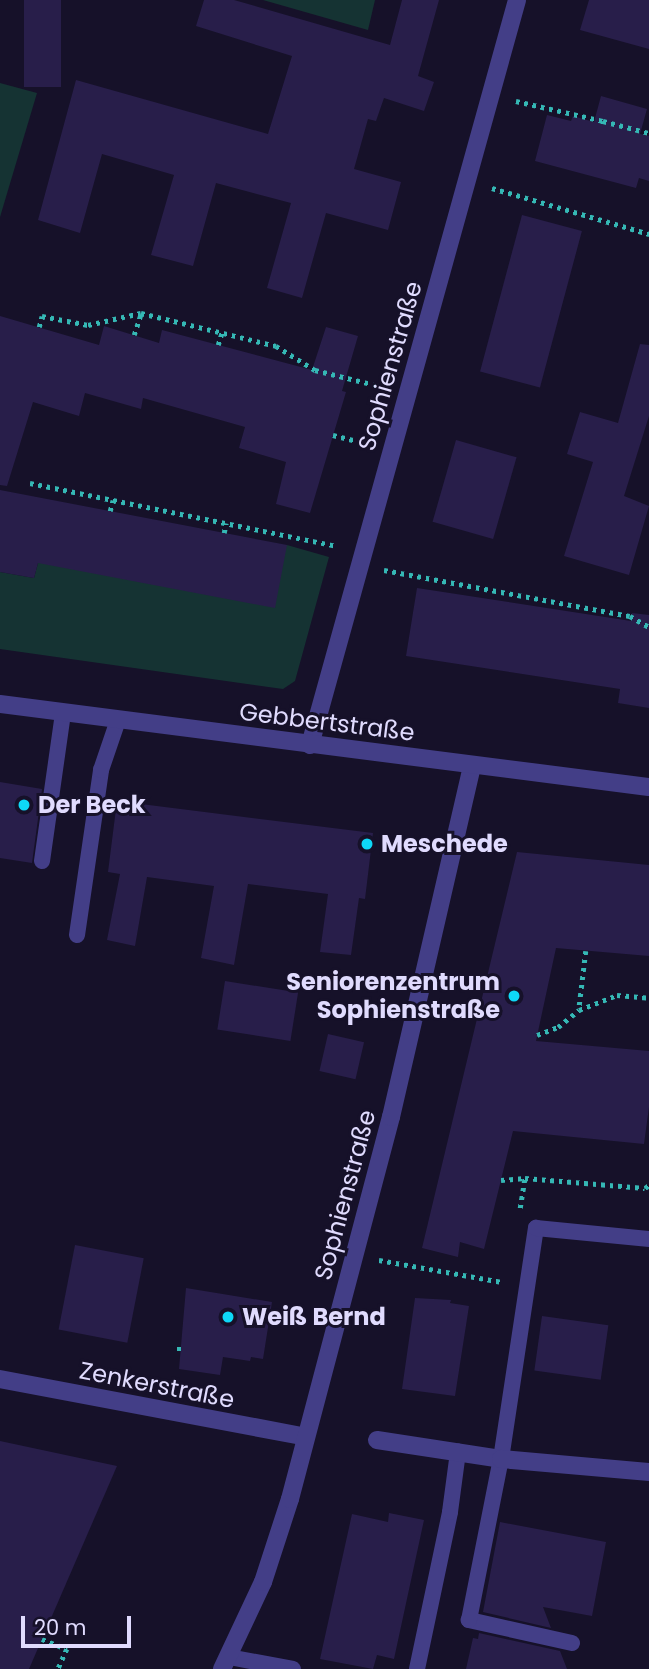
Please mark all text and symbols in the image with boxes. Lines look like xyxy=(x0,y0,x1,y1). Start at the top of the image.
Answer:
street label: Sophienstraße xyxy=(352,278,428,454)
street label: Gebbertstraße xyxy=(238,697,416,747)
place label: Der Beck xyxy=(38,791,146,819)
marker: Der Beck xyxy=(16,797,32,813)
place label: Meschede xyxy=(381,830,508,858)
marker: Meschede xyxy=(359,836,375,852)
place label: Seniorenzentrum Sophienstraße xyxy=(286,968,500,1024)
marker: Seniorenzentrum Sophienstraße xyxy=(506,988,522,1004)
street label: Sophienstraße xyxy=(308,1107,382,1283)
place label: Weiß Bernd xyxy=(242,1303,386,1331)
marker: Weiß Bernd xyxy=(220,1309,236,1325)
street label: Zenkerstraße xyxy=(77,1356,237,1414)
scale bar xyxy=(24,1602,135,1646)
text: 20 m xyxy=(34,1613,87,1642)

